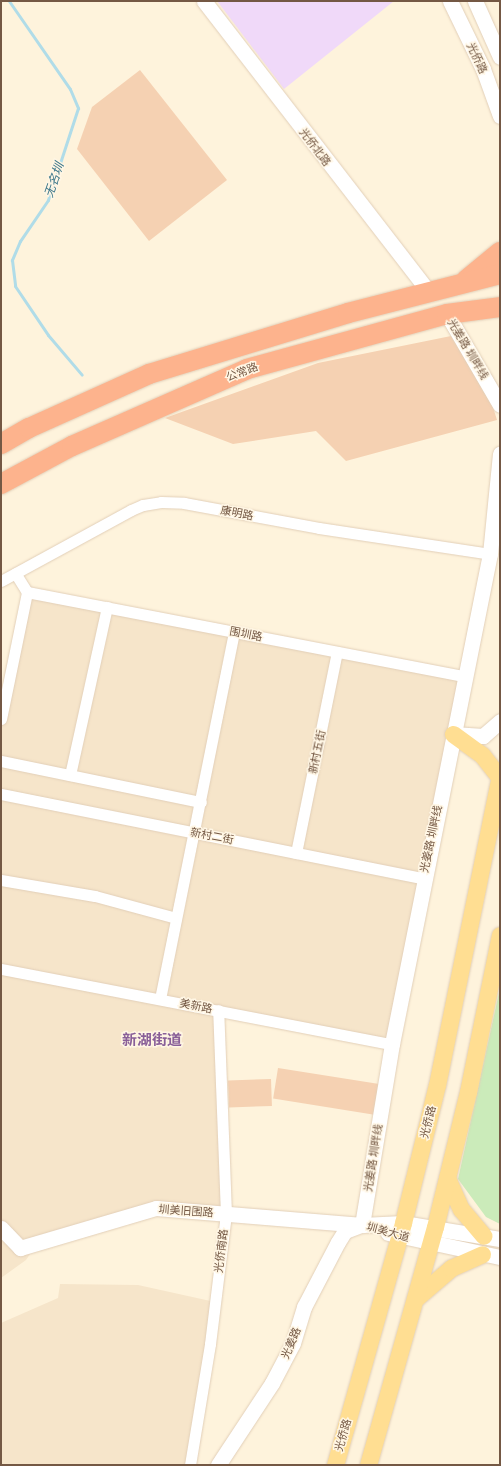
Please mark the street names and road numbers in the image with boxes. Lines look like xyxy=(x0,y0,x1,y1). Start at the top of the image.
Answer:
street label: 光侨路 xyxy=(464,40,490,76)
street label: 光侨北路 xyxy=(296,125,334,169)
street label: 光姜路 圳畔线 xyxy=(445,316,491,382)
street label: 公常路 xyxy=(224,360,260,384)
street label: 康明路 xyxy=(220,503,254,523)
street label: 围圳路 xyxy=(229,624,263,644)
street label: 新村五街 xyxy=(306,729,328,775)
street label: 光姜路 圳畔线 xyxy=(417,804,445,874)
street label: 新村二街 xyxy=(189,825,235,847)
street label: 美新路 xyxy=(179,996,213,1016)
street label: 光侨路 xyxy=(418,1104,438,1140)
street label: 光姜路 圳畔线 xyxy=(361,1123,385,1193)
street label: 圳美旧围路 xyxy=(158,1202,214,1220)
street label: 圳美大道 xyxy=(365,1220,411,1244)
street label: 光侨南路 xyxy=(212,1228,230,1274)
street label: 光姜路 xyxy=(278,1325,304,1361)
street label: 光侨路 xyxy=(332,1417,354,1453)

